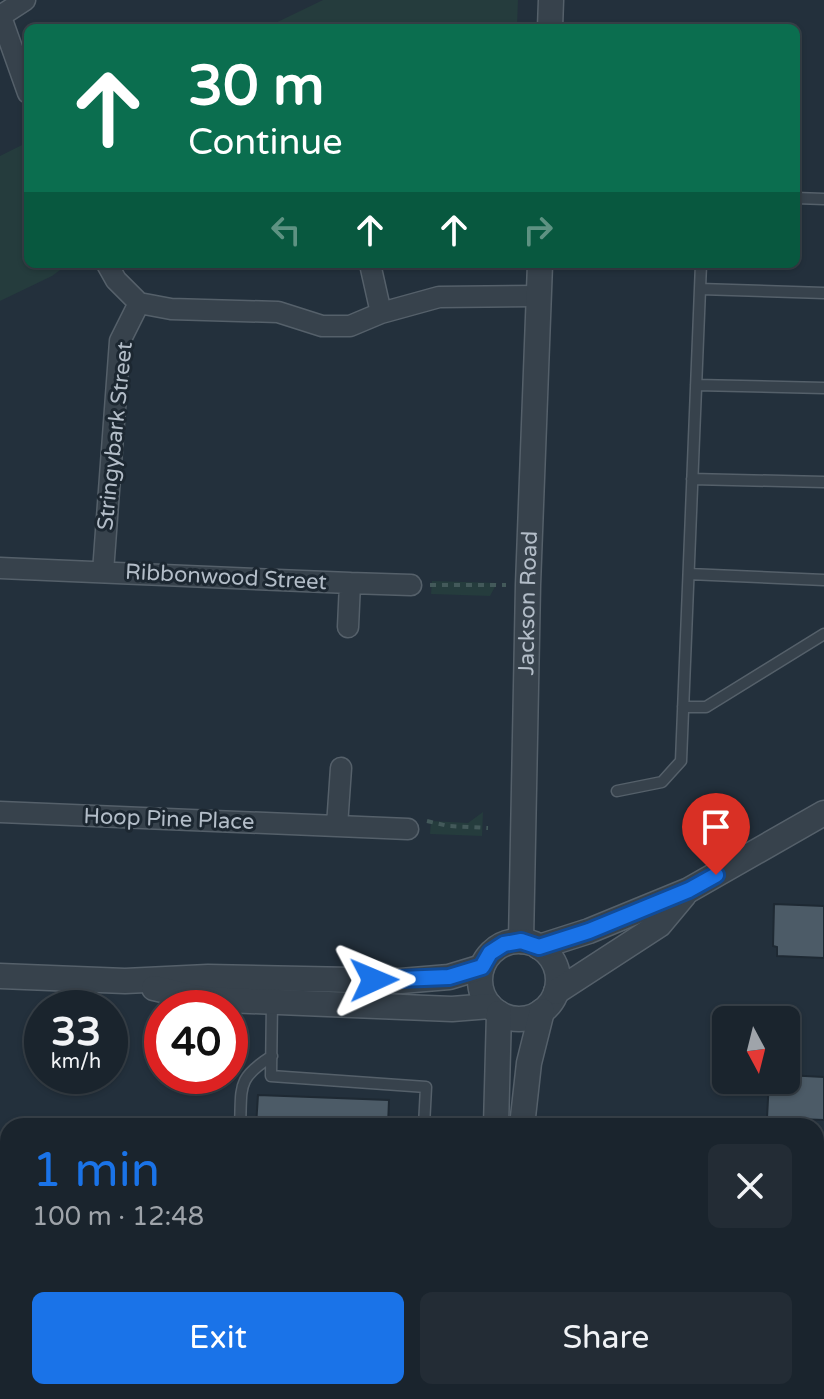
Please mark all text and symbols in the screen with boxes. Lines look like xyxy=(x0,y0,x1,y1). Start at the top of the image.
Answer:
text: 30 m xyxy=(188,53,324,120)
icon: ahead xyxy=(56,56,160,160)
text: Continue xyxy=(188,121,343,164)
icon: left xyxy=(264,208,308,252)
icon: ahead xyxy=(348,208,392,252)
icon: ahead xyxy=(432,208,476,252)
icon: right xyxy=(516,208,560,252)
street label: Stringybark Street xyxy=(92,340,138,532)
street label: Jackson Road xyxy=(513,530,543,676)
street label: Ribbonwood Street xyxy=(124,559,328,595)
pin xyxy=(682,793,750,875)
street label: Hoop Pine Place xyxy=(83,803,255,835)
icon: arrive xyxy=(694,805,738,849)
position arrow xyxy=(332,938,416,1022)
speed limit sign: 40 xyxy=(144,990,248,1094)
north arrow xyxy=(712,1006,800,1094)
map controls xyxy=(712,1006,800,1094)
text: 33 xyxy=(51,1008,101,1056)
text: km/h xyxy=(51,1050,101,1074)
text: 1 min xyxy=(32,1142,160,1200)
button: close xyxy=(708,1144,792,1228)
text: 100 m · 12:48 xyxy=(32,1201,204,1232)
button: Exit xyxy=(32,1292,404,1384)
button: Share xyxy=(420,1292,792,1384)

